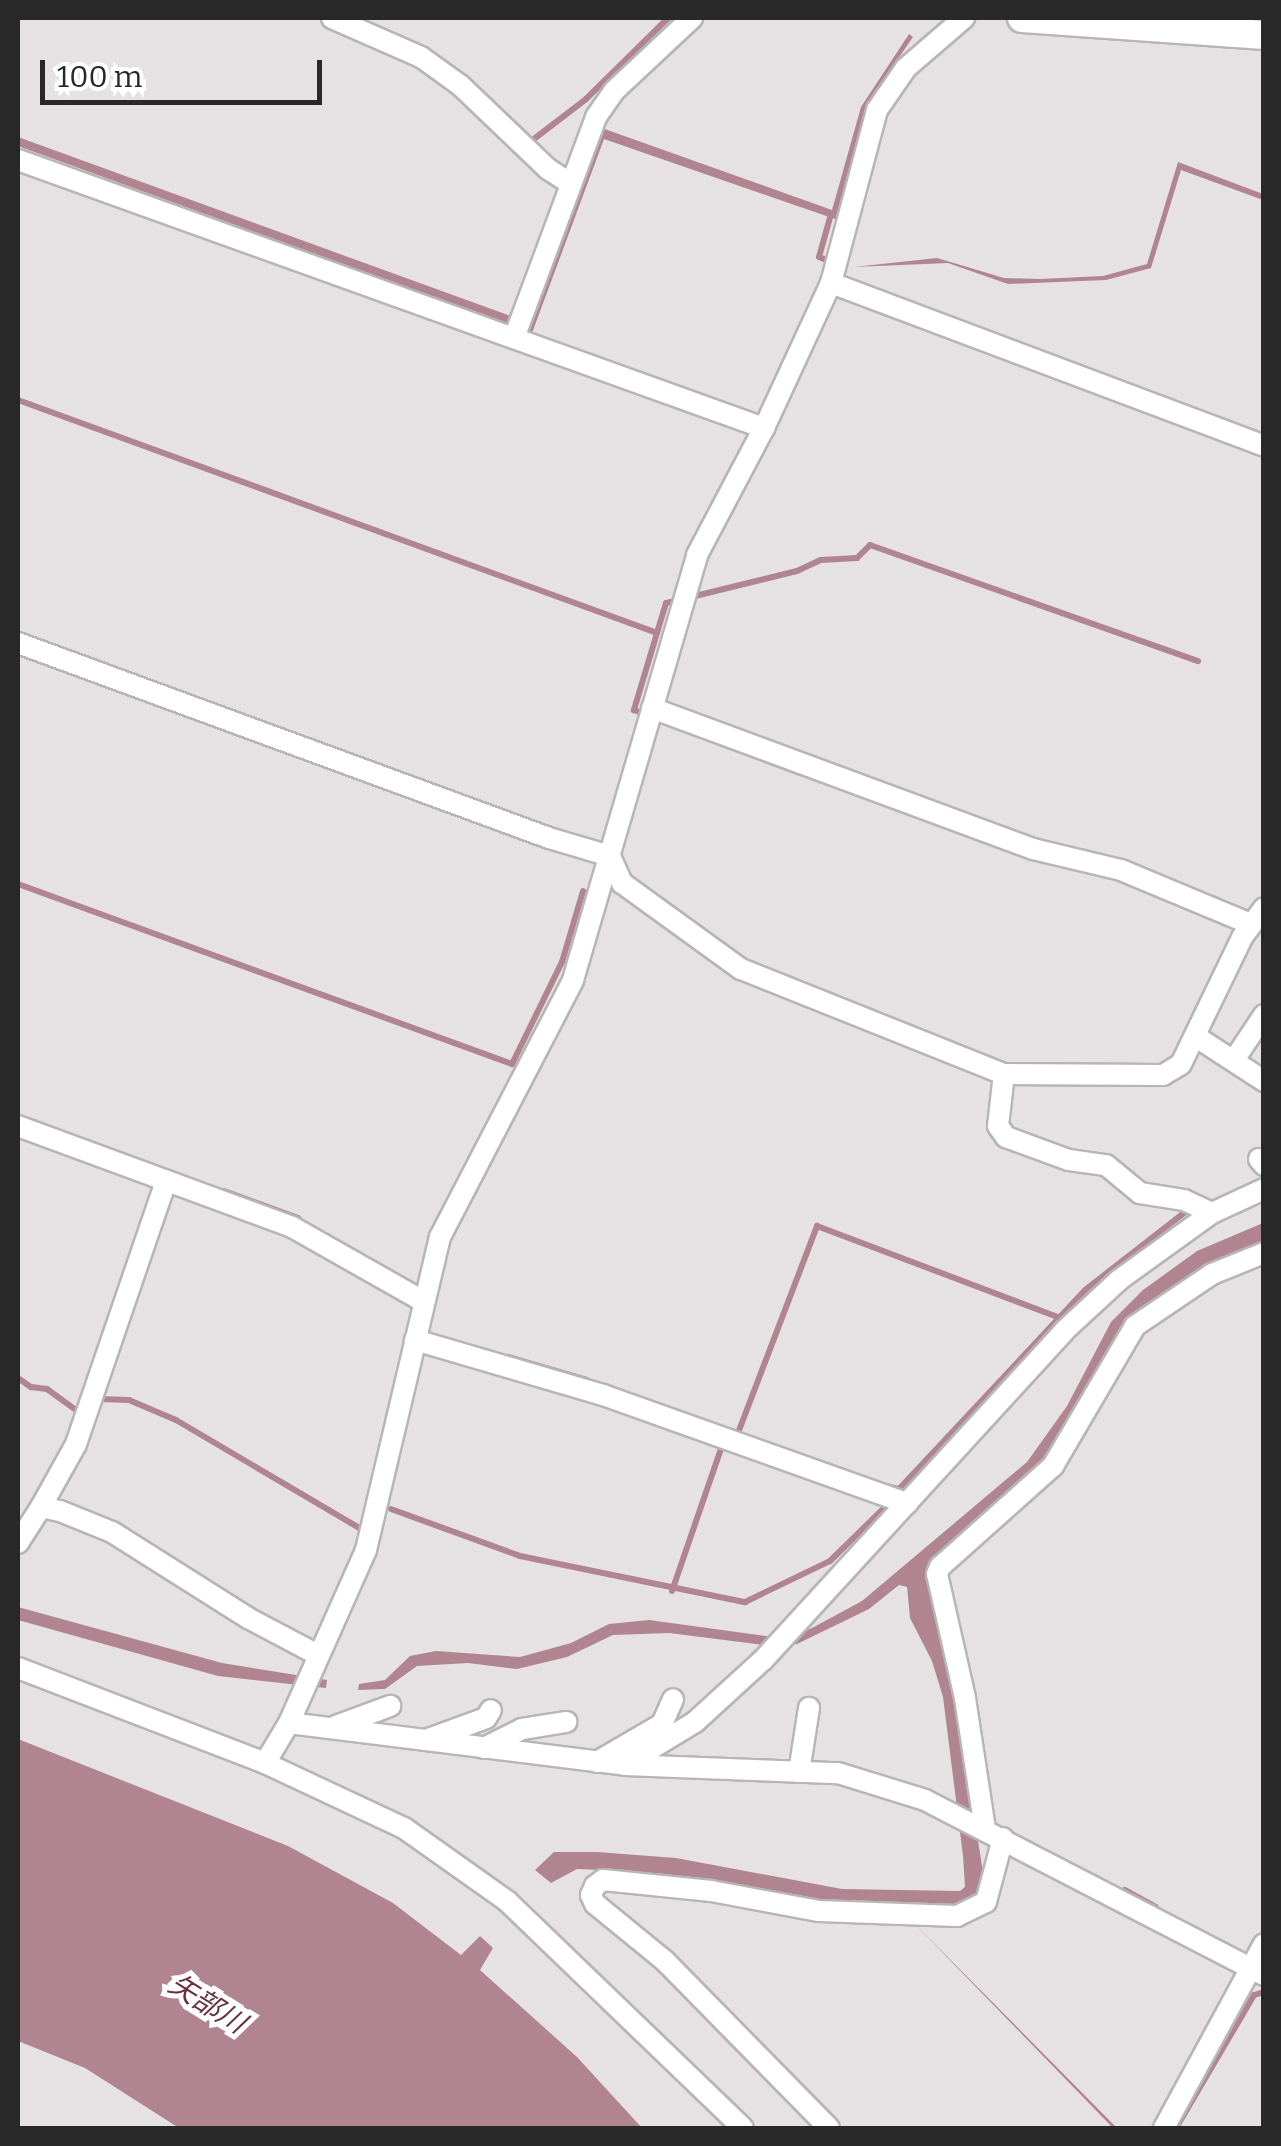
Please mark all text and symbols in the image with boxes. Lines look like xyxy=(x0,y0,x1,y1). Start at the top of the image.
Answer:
scale bar xyxy=(45,40,328,102)
text: 100 m xyxy=(57,59,142,95)
water label: 矢部川 xyxy=(162,1967,252,2041)

